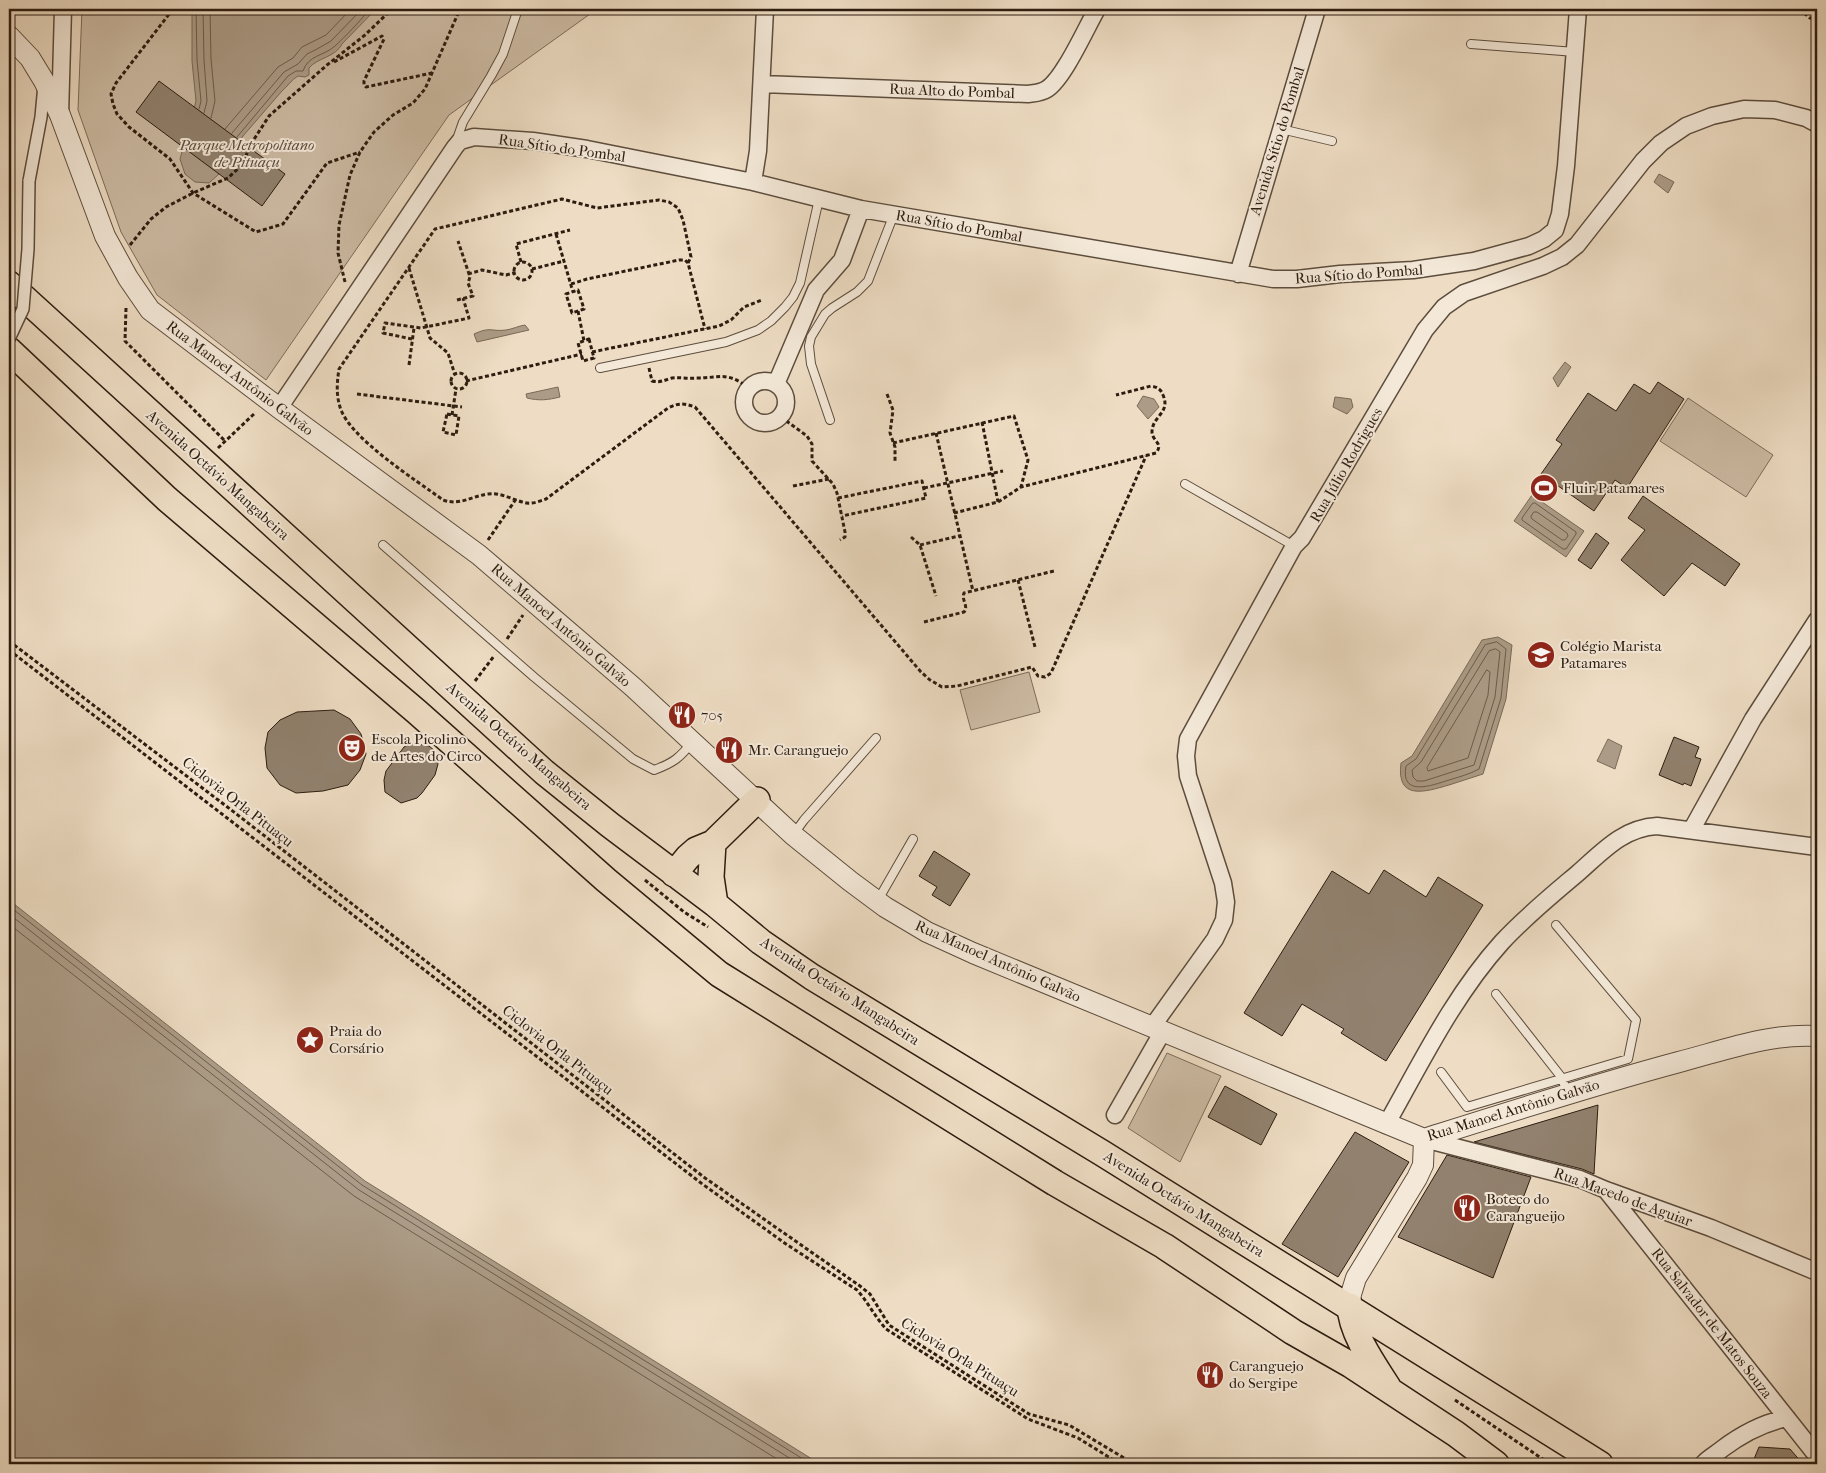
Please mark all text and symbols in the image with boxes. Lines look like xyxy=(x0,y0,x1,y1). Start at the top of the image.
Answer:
street label: Avenida Sítio do Pombal xyxy=(1246,64,1308,218)
street label: Rua Alto do Pombal xyxy=(889,80,1015,102)
street label: Rua Sítio do Pombal xyxy=(497,130,627,166)
park label: Parque Metropolitano de Pituaçu xyxy=(179,136,314,171)
street label: Rua Sítio do Pombal xyxy=(894,206,1024,246)
street label: Rua Sítio do Pombal xyxy=(1294,261,1424,287)
street label: Rua Manoel Antônio Galvão xyxy=(163,317,317,439)
street label: Rua Júlio Rodrigues xyxy=(1306,404,1386,525)
street label: Avenida Octávio Mangabeira xyxy=(142,405,294,545)
sports icon: Fluir Patamares xyxy=(1529,473,1559,503)
place label: Fluir Patamares xyxy=(1563,479,1665,497)
street label: Rua Manoel Antônio Galvão xyxy=(487,559,635,691)
place label: Colégio Marista Patamares xyxy=(1560,637,1663,672)
school or university icon: Colégio Marista Patamares xyxy=(1526,640,1556,670)
street label: Avenida Octávio Mangabeira xyxy=(442,678,596,814)
restaurant icon: 705 xyxy=(667,700,697,730)
place label: 705 xyxy=(701,706,723,724)
place label: Escola Picolino de Artes do Circo xyxy=(371,730,482,765)
theatre icon: Escola Picolino de Artes do Circo xyxy=(337,733,367,763)
restaurant icon: Mr. Caranguejo xyxy=(714,735,744,765)
place label: Mr. Caranguejo xyxy=(748,741,849,759)
street label: Ciclovia Orla Pituaçu xyxy=(179,753,298,851)
street label: Rua Manoel Antônio Galvão xyxy=(912,916,1084,1006)
street label: Avenida Octávio Mangabeira xyxy=(756,932,924,1050)
street label: Ciclovia Orla Pituaçu xyxy=(499,1001,618,1099)
place label: Praia do Corsário xyxy=(329,1022,384,1057)
place icon: Praia do Corsário xyxy=(295,1025,325,1055)
street label: Rua Manoel Antônio Galvão xyxy=(1425,1075,1602,1145)
street label: Avenida Octávio Mangabeira xyxy=(1100,1147,1268,1261)
street label: Rua Macedo de Aguiar xyxy=(1551,1164,1695,1231)
place label: Boteco do Carangueijo xyxy=(1486,1190,1565,1225)
restaurant icon: Boteco do Carangueijo xyxy=(1452,1193,1482,1223)
street label: Rua Salvador de Matos Souza xyxy=(1648,1244,1777,1403)
street label: Ciclovia Orla Pituaçu xyxy=(898,1313,1023,1401)
place label: Caranguejo do Sergipe xyxy=(1229,1357,1304,1392)
restaurant icon: Caranguejo do Sergipe xyxy=(1195,1360,1225,1390)

